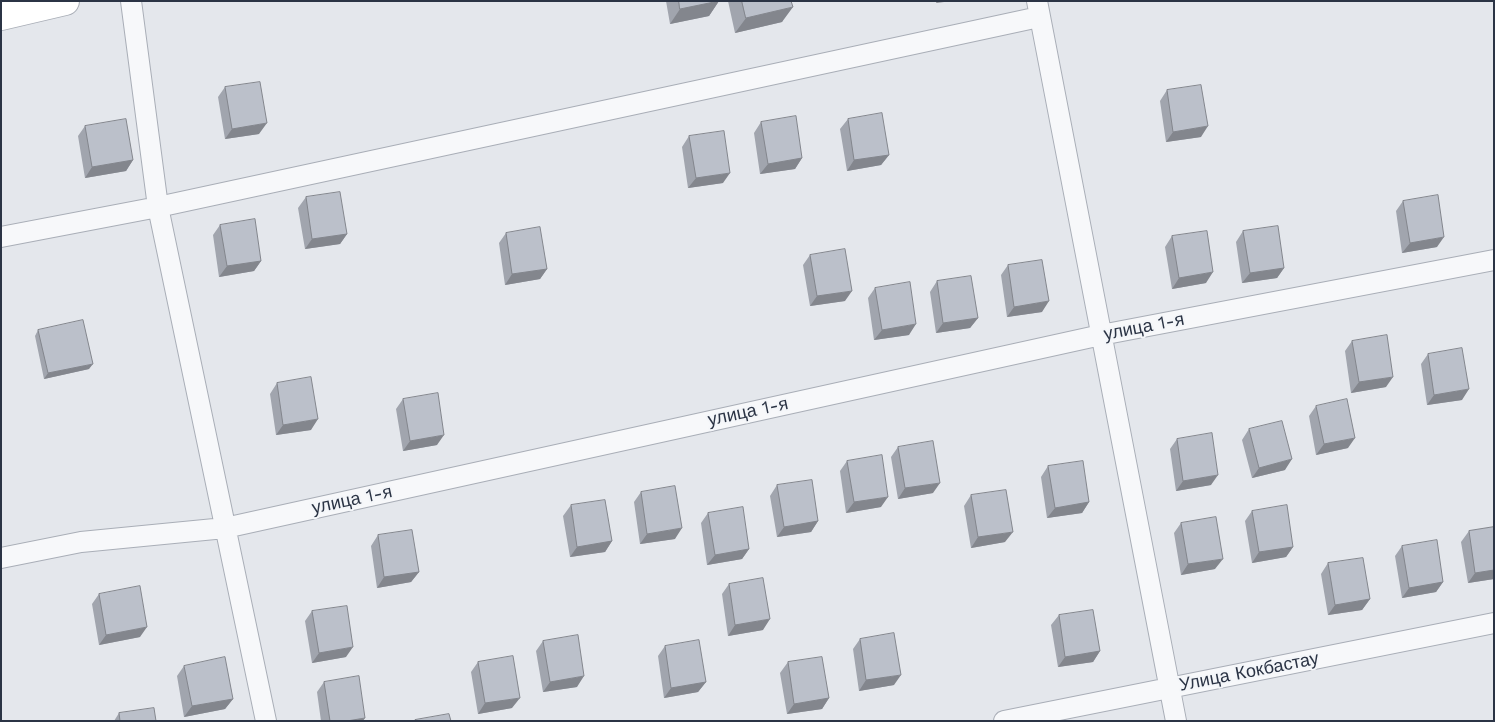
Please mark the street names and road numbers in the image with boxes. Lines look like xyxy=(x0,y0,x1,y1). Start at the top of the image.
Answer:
street label: улица 1-я xyxy=(1102,309,1186,345)
street label: улица 1-я xyxy=(706,393,790,431)
street label: улица 1-я xyxy=(310,481,394,519)
street label: Улица Кокбастау xyxy=(1177,648,1321,696)

